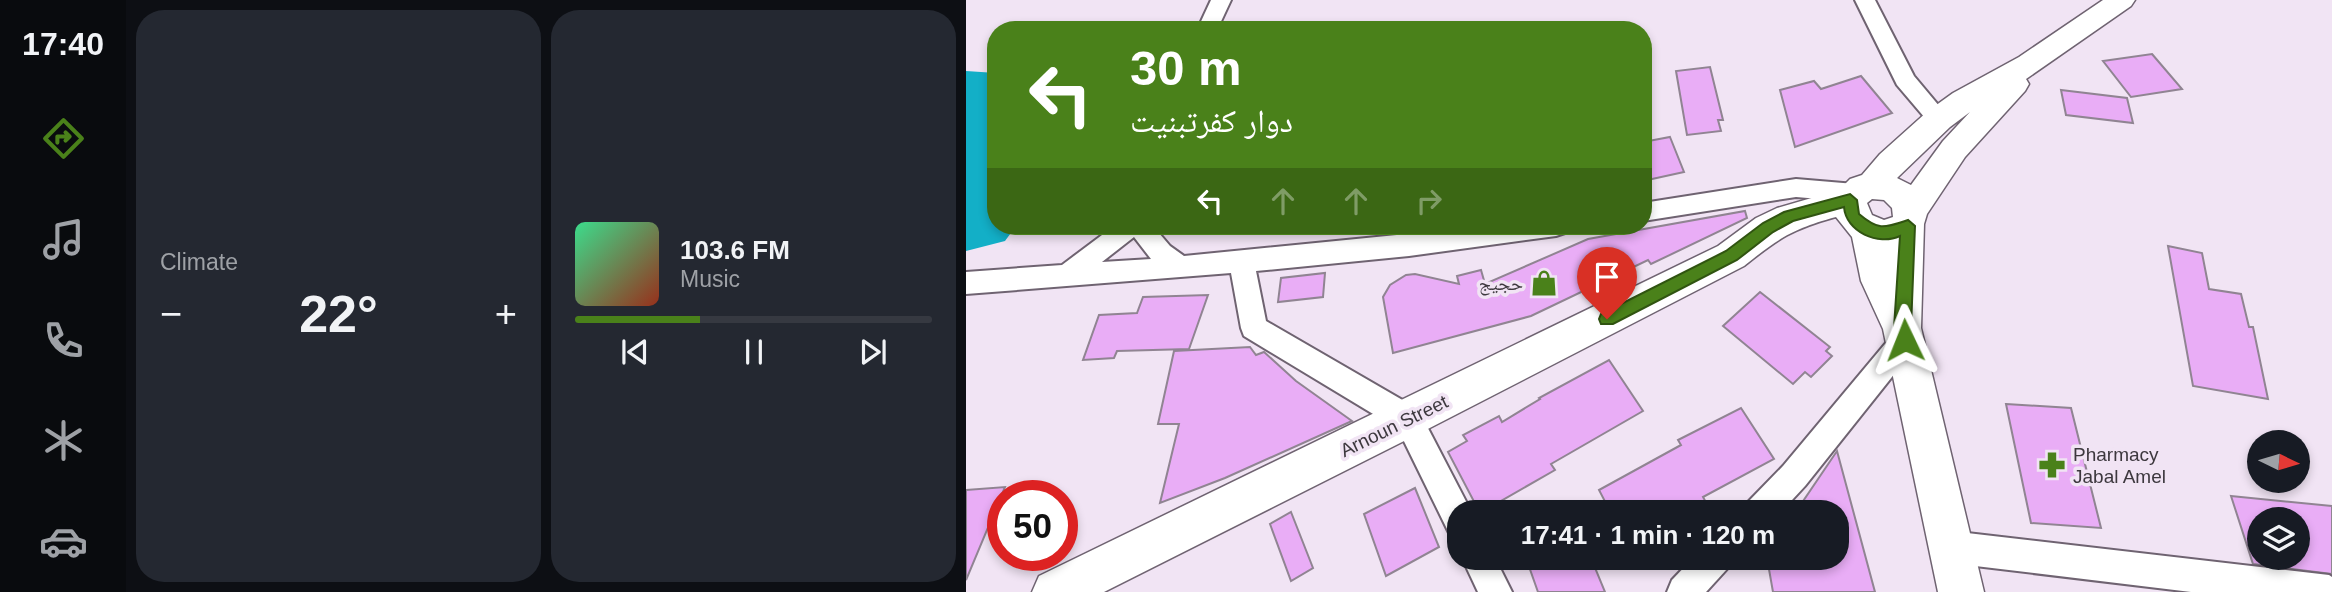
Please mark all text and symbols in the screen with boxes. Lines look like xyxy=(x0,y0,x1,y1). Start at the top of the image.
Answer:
text: 17:40 xyxy=(22,26,104,62)
text: 30 m xyxy=(1130,41,1242,95)
icon: left xyxy=(1015,49,1106,140)
text: دوار كفرتبنيت xyxy=(1130,103,1293,139)
icon: directions xyxy=(39,114,88,163)
icon: left xyxy=(1191,182,1229,220)
icon: ahead xyxy=(1264,182,1302,220)
icon: ahead xyxy=(1337,182,1375,220)
icon: right xyxy=(1410,182,1448,220)
icon: music xyxy=(39,215,88,264)
text: 103.6 FM xyxy=(680,235,790,265)
pin xyxy=(1577,247,1637,319)
text: Climate xyxy=(160,249,238,275)
icon: arrive xyxy=(1588,258,1626,296)
text: Music xyxy=(680,266,740,292)
shop icon: حجيج xyxy=(1529,268,1559,298)
place label: حجيج xyxy=(1479,273,1523,296)
text: 22° xyxy=(299,285,378,343)
text: − xyxy=(160,293,182,335)
text: + xyxy=(495,293,517,335)
position arrow xyxy=(1868,303,1942,377)
icon: phone xyxy=(39,316,88,365)
icon: previous xyxy=(616,333,654,371)
icon: pause xyxy=(735,333,773,371)
icon: next xyxy=(854,333,892,371)
street label: Arnoun Street xyxy=(1337,391,1452,461)
icon: climate xyxy=(39,416,88,465)
north arrow xyxy=(2247,430,2310,494)
map controls xyxy=(2247,430,2310,570)
place label: Pharmacy Jabal Amel xyxy=(2073,444,2166,487)
pharmacy icon: Pharmacy Jabal Amel xyxy=(2037,450,2067,480)
speed limit sign: 50 xyxy=(987,480,1078,571)
button: layers xyxy=(2247,507,2310,570)
icon: car xyxy=(39,517,88,566)
text: 17:41 · 1 min · 120 m xyxy=(1521,520,1775,550)

